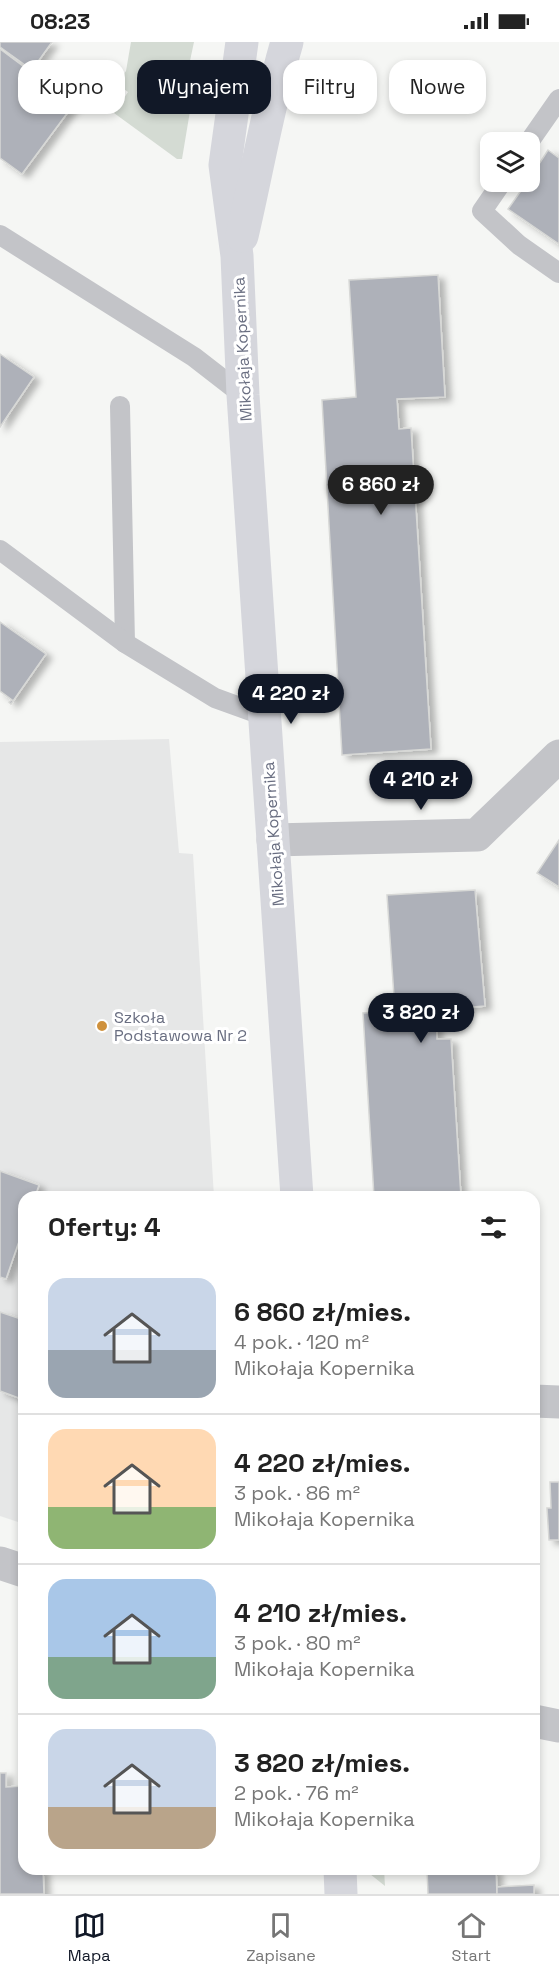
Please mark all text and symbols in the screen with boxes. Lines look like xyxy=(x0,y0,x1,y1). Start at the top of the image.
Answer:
text: 08:23 xyxy=(30,7,90,35)
chip: Kupno xyxy=(18,60,125,114)
chip: Wynajem xyxy=(137,60,271,114)
chip: Filtry xyxy=(283,60,377,114)
chip: Nowe xyxy=(389,60,486,114)
map controls xyxy=(480,132,540,192)
button: layers xyxy=(480,132,540,192)
street label: Mikołaja Kopernika xyxy=(228,276,257,422)
pin: 6 860 zł xyxy=(319,465,443,516)
text: 6 860 zł xyxy=(342,471,420,497)
pin: 4 220 zł xyxy=(229,674,353,725)
text: 4 220 zł xyxy=(252,680,330,706)
pin: 4 210 zł xyxy=(359,760,483,811)
street label: Mikołaja Kopernika xyxy=(258,761,289,907)
text: 4 210 zł xyxy=(383,766,459,792)
pin: 3 820 zł xyxy=(359,993,483,1044)
text: 3 820 zł xyxy=(382,999,460,1025)
place label: Szkoła Podstawowa Nr 2 xyxy=(114,1007,247,1046)
marker: Szkoła Podstawowa Nr 2 xyxy=(95,1019,109,1033)
text: Oferty: 4 xyxy=(48,1210,161,1244)
icon: filters xyxy=(477,1211,510,1244)
text: 6 860 zł/mies. xyxy=(234,1295,411,1329)
icon: home xyxy=(96,1302,168,1374)
text: 4 pok. · 120 m² xyxy=(234,1329,369,1355)
text: Mikołaja Kopernika xyxy=(234,1355,415,1381)
text: 4 220 zł/mies. xyxy=(234,1446,411,1480)
icon: home xyxy=(96,1453,168,1525)
text: 3 pok. · 86 m² xyxy=(234,1480,360,1506)
text: Mikołaja Kopernika xyxy=(234,1506,415,1532)
text: 4 210 zł/mies. xyxy=(234,1596,407,1630)
icon: home xyxy=(96,1603,168,1675)
text: 3 pok. · 80 m² xyxy=(234,1630,361,1656)
text: Mikołaja Kopernika xyxy=(234,1656,415,1682)
text: 3 820 zł/mies. xyxy=(234,1746,410,1780)
icon: home xyxy=(96,1753,168,1825)
text: 2 pok. · 76 m² xyxy=(234,1780,359,1806)
text: Mikołaja Kopernika xyxy=(234,1806,415,1832)
tab: Mapa xyxy=(68,1909,110,1966)
tab: Zapisane xyxy=(246,1909,316,1966)
tab: Start xyxy=(451,1909,491,1966)

